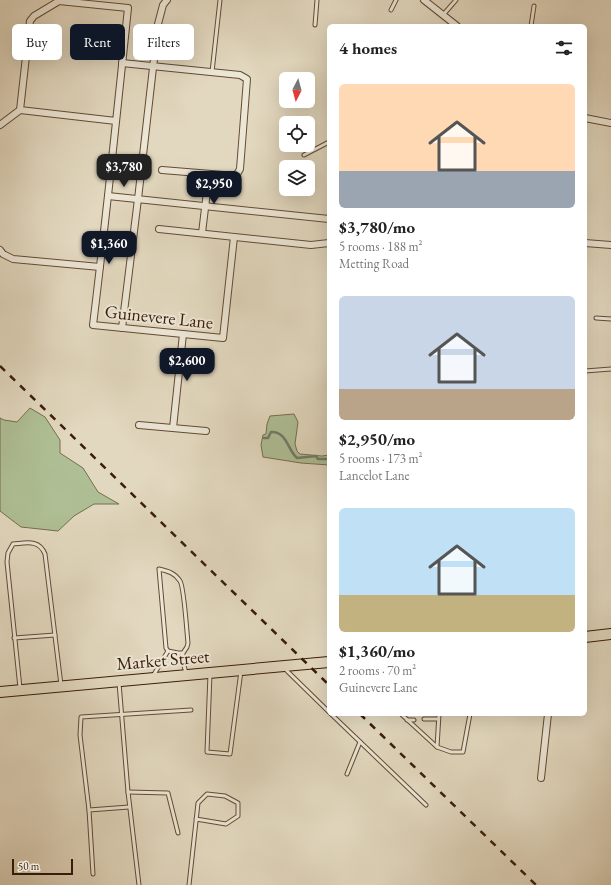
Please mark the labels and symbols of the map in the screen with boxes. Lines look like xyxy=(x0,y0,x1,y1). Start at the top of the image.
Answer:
north arrow xyxy=(279,72,315,108)
pin: $3,780 xyxy=(91,154,157,188)
pin: $2,950 xyxy=(181,171,247,205)
pin: $1,360 xyxy=(76,231,142,265)
street label: Guinevere Lane xyxy=(104,299,214,334)
pin: $2,600 xyxy=(154,348,220,382)
street label: Market Street xyxy=(115,644,211,675)
scale bar xyxy=(12,857,73,876)

